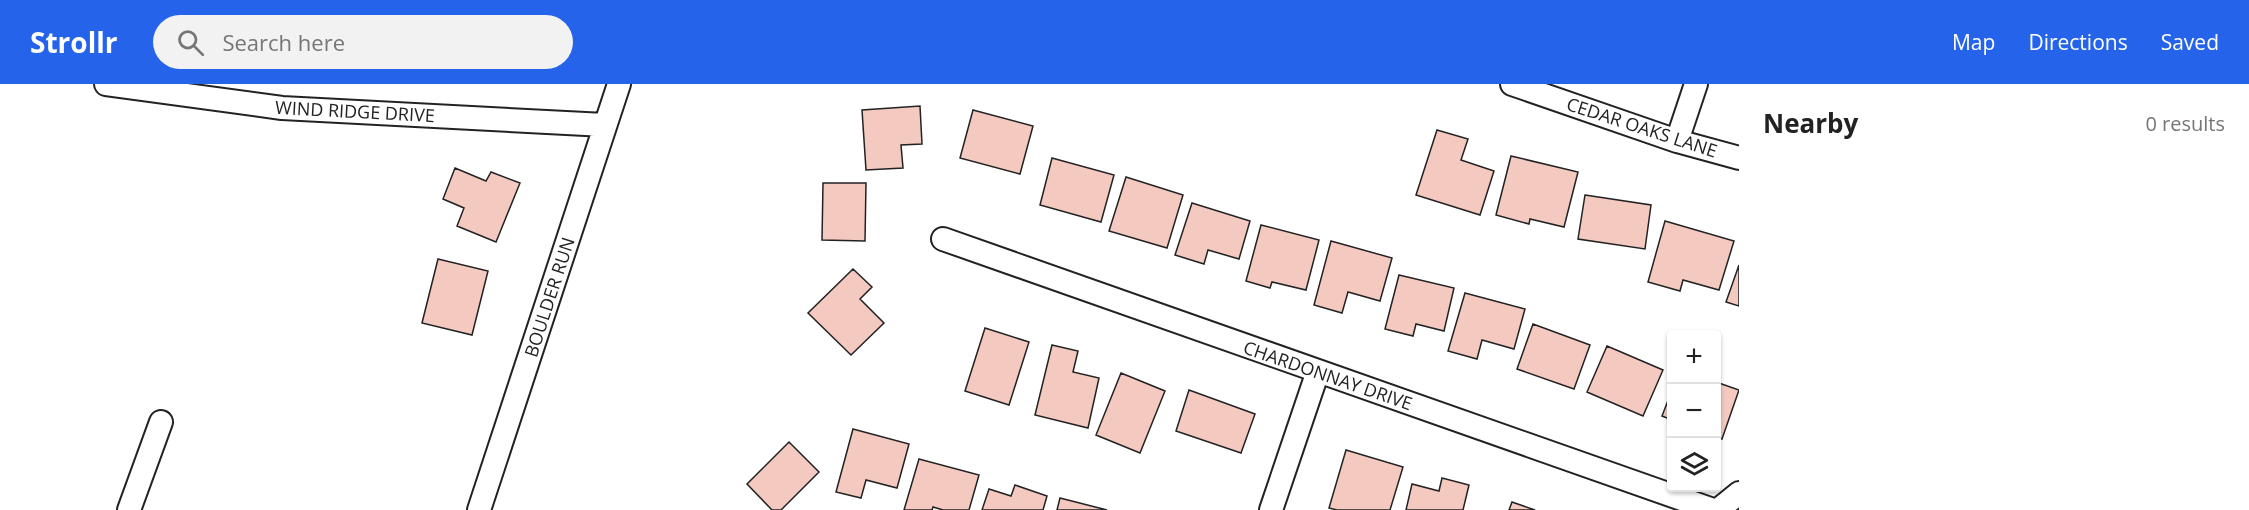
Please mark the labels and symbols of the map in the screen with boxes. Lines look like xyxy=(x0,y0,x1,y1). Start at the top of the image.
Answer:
street label: CEDAR OAKS LANE xyxy=(1564,91,1720,163)
street label: WIND RIDGE DRIVE xyxy=(275,95,435,127)
street label: BOULDER RUN xyxy=(518,234,580,360)
street label: CHARDONNAY DRIVE xyxy=(1240,335,1416,415)

